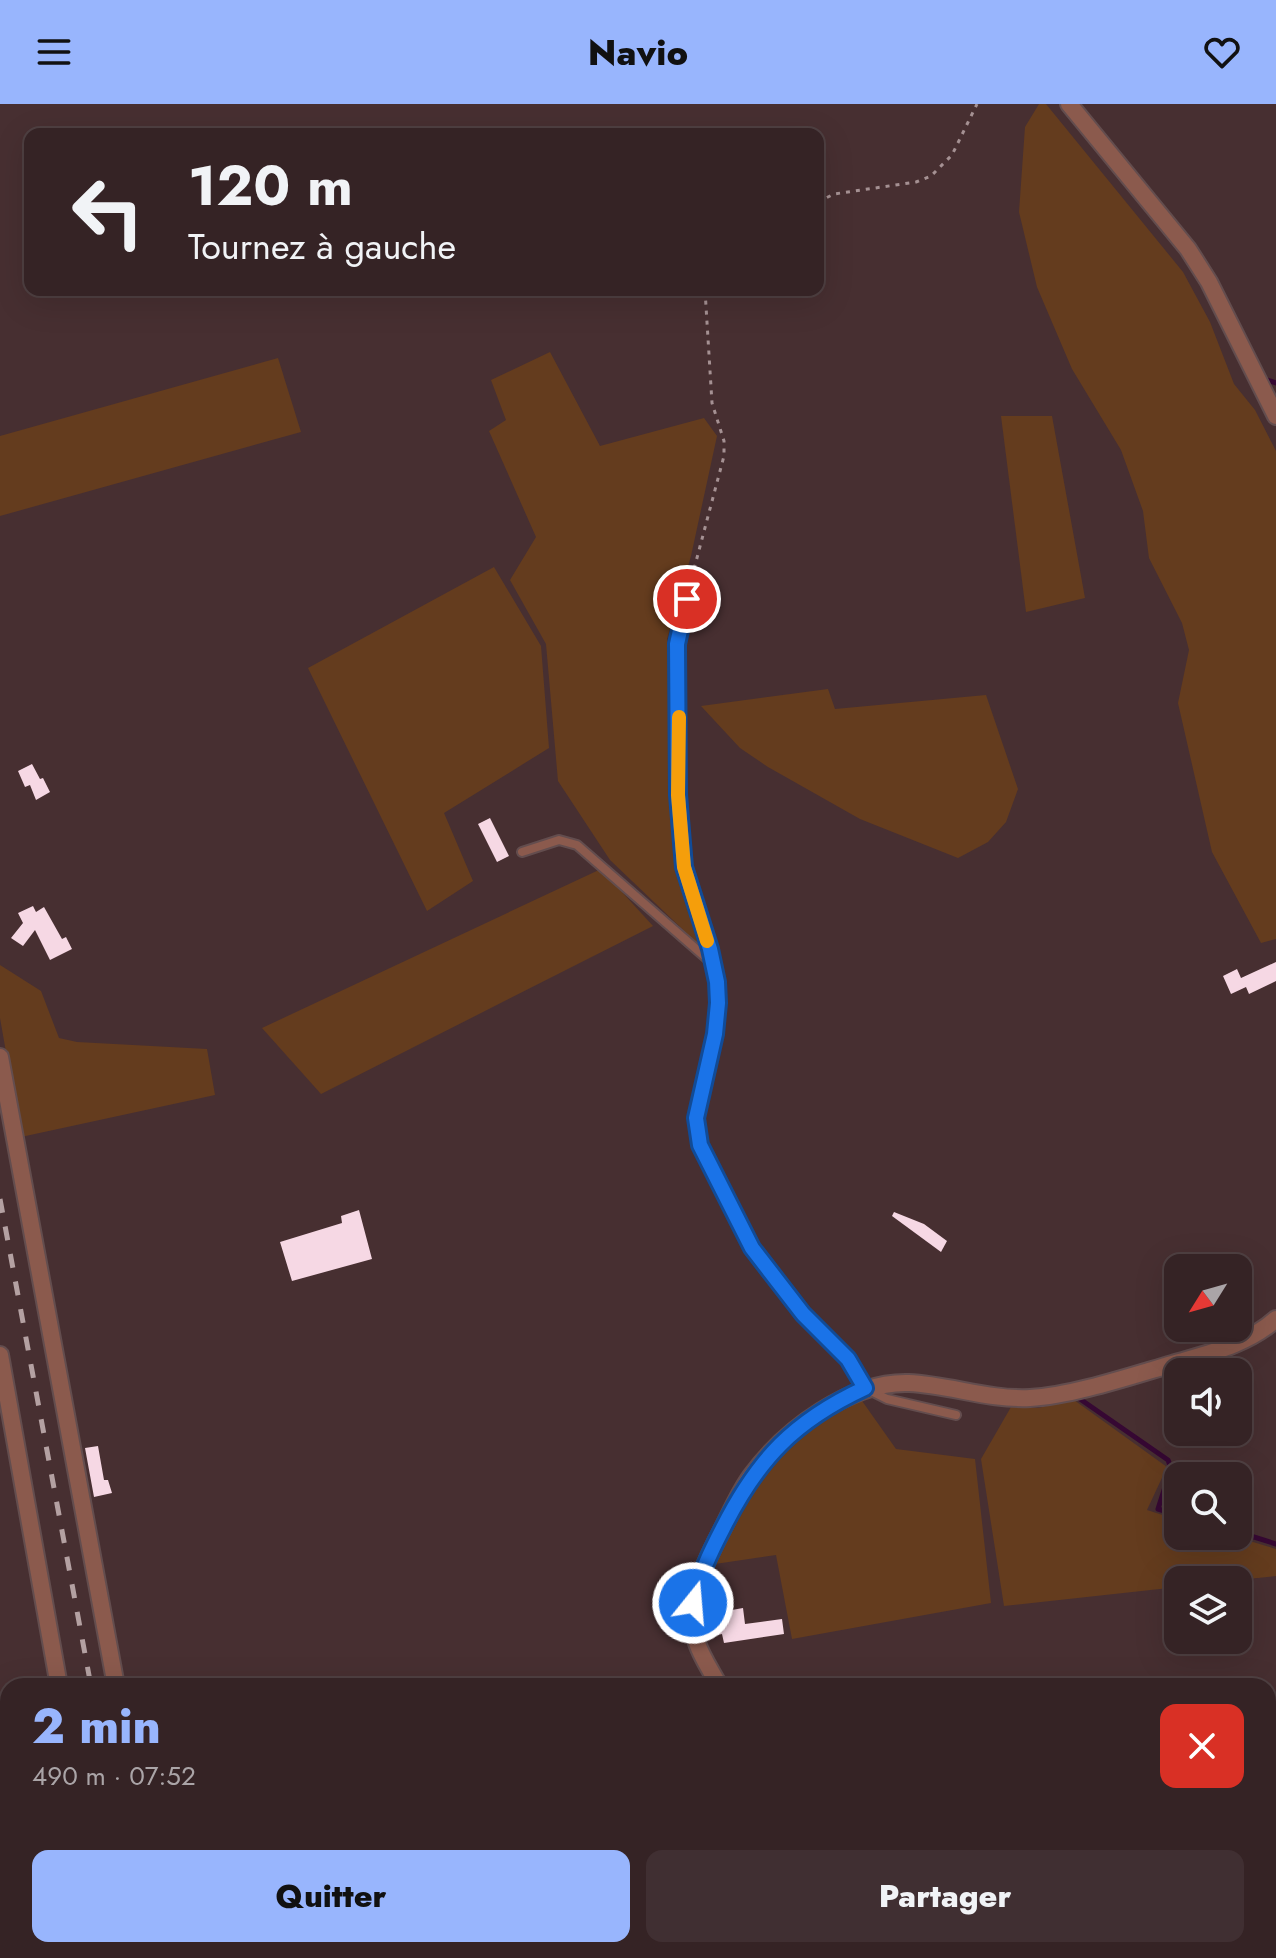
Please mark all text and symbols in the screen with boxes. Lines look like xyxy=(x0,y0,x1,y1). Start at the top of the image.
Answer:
text: Navio xyxy=(588,26,688,78)
icon: menu xyxy=(32,30,76,74)
icon: heart xyxy=(1200,30,1244,74)
text: 120 m xyxy=(188,145,353,226)
icon: left xyxy=(56,160,160,264)
text: Tournez à gauche xyxy=(188,220,456,272)
pin xyxy=(653,565,721,633)
icon: arrive xyxy=(665,577,709,621)
north arrow xyxy=(1164,1254,1252,1342)
map controls xyxy=(1164,1254,1252,1654)
button: sound xyxy=(1164,1358,1252,1446)
button: search xyxy=(1164,1462,1252,1550)
position arrow xyxy=(651,1561,735,1645)
button: layers xyxy=(1164,1566,1252,1654)
text: 2 min xyxy=(32,1692,161,1761)
button: close xyxy=(1160,1704,1244,1788)
text: 490 m · 07:52 xyxy=(32,1757,196,1795)
button: Quitter xyxy=(32,1850,630,1942)
button: Partager xyxy=(646,1850,1244,1942)

